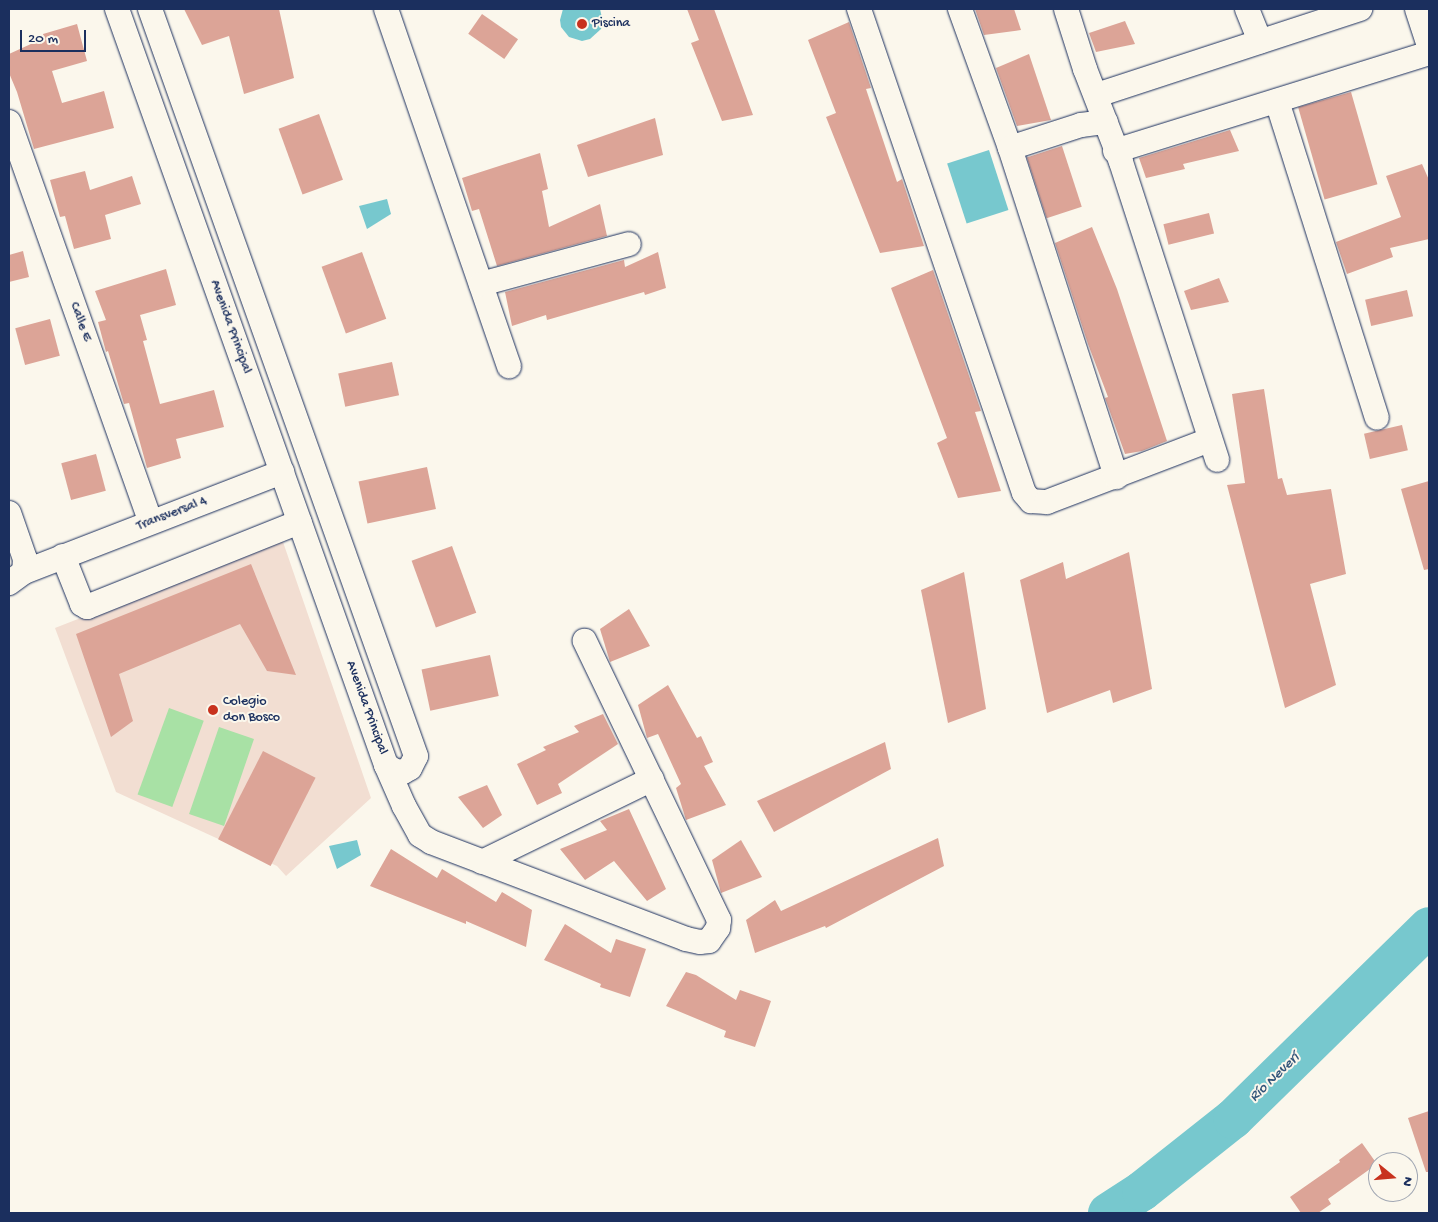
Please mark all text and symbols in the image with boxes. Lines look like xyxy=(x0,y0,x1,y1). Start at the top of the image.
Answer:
place label: Piscina xyxy=(592,16,630,32)
marker: Piscina xyxy=(576,18,588,30)
scale bar xyxy=(22,20,89,52)
text: 20 m xyxy=(28,30,58,48)
street label: Avenida Principal xyxy=(205,278,255,376)
street label: Calle E xyxy=(65,300,95,344)
street label: Transversal 4 xyxy=(134,493,210,535)
street label: Avenida Principal xyxy=(341,659,391,757)
place label: Colegio don Bosco xyxy=(223,694,280,726)
marker: Colegio don Bosco xyxy=(207,704,219,716)
water label: Río Neverí xyxy=(1246,1050,1304,1106)
north arrow xyxy=(1368,1152,1418,1202)
text: N xyxy=(1397,1174,1416,1188)

